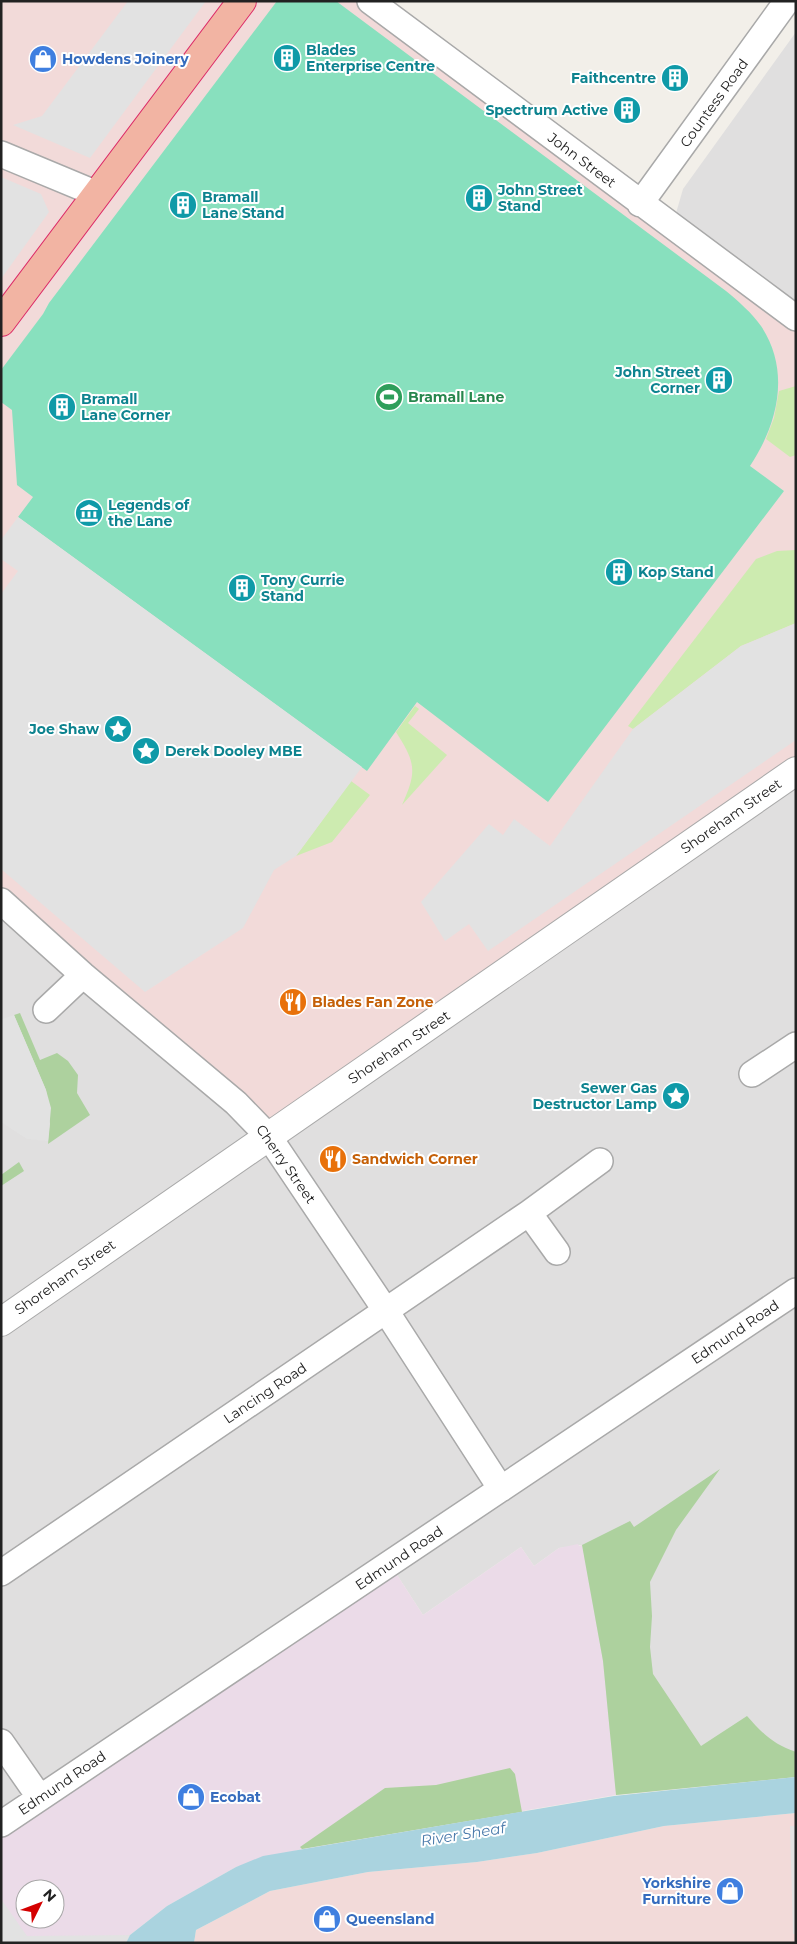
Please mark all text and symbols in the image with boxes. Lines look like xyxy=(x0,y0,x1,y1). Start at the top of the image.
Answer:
place label: Blades Enterprise Centre xyxy=(306,41,435,75)
building icon: Blades Enterprise Centre xyxy=(272,43,302,73)
shop icon: Howdens Joinery xyxy=(28,44,58,74)
place label: Howdens Joinery xyxy=(62,50,189,68)
street label: Countess Road xyxy=(676,55,752,151)
building icon: Faithcentre xyxy=(660,63,690,93)
place label: Faithcentre xyxy=(571,69,656,87)
building icon: Spectrum Active xyxy=(612,95,642,125)
place label: Spectrum Active xyxy=(485,101,608,119)
street label: John Street xyxy=(544,128,620,192)
place label: John Street Stand xyxy=(497,181,583,215)
building icon: John Street Stand xyxy=(464,183,494,213)
place label: Bramall Lane Stand xyxy=(202,188,285,222)
building icon: Bramall Lane Stand xyxy=(168,190,198,220)
place label: John Street Corner xyxy=(614,363,700,397)
building icon: John Street Corner xyxy=(704,365,734,395)
sports icon: Bramall Lane xyxy=(374,382,404,412)
place label: Bramall Lane xyxy=(408,388,504,406)
place label: Bramall Lane Corner xyxy=(81,390,170,424)
building icon: Bramall Lane Corner xyxy=(47,392,77,422)
place label: Legends of the Lane xyxy=(108,496,190,530)
museum icon: Legends of the Lane xyxy=(74,498,104,528)
building icon: Kop Stand xyxy=(604,557,634,587)
place label: Kop Stand xyxy=(638,563,714,581)
place label: Tony Currie Stand xyxy=(261,571,345,605)
building icon: Tony Currie Stand xyxy=(227,573,257,603)
place icon: Joe Shaw xyxy=(103,714,133,744)
place label: Joe Shaw xyxy=(28,720,100,738)
place icon: Derek Dooley MBE xyxy=(131,736,161,766)
place label: Derek Dooley MBE xyxy=(165,742,302,760)
street label: Shoreham Street xyxy=(677,774,785,858)
restaurant icon: Blades Fan Zone xyxy=(278,987,308,1017)
place label: Blades Fan Zone xyxy=(312,993,434,1011)
street label: Shoreham Street xyxy=(345,1006,454,1088)
place label: Sewer Gas Destructor Lamp xyxy=(533,1079,658,1113)
place icon: Sewer Gas Destructor Lamp xyxy=(661,1081,691,1111)
street label: Cherry Street xyxy=(252,1121,320,1207)
restaurant icon: Sandwich Corner xyxy=(318,1144,348,1174)
place label: Sandwich Corner xyxy=(352,1150,478,1168)
street label: Shoreham Street xyxy=(11,1235,119,1319)
street label: Edmund Road xyxy=(688,1296,782,1368)
street label: Lancing Road xyxy=(220,1358,310,1428)
street label: Edmund Road xyxy=(352,1522,446,1594)
street label: Edmund Road xyxy=(15,1747,109,1819)
shop icon: Ecobat xyxy=(176,1782,206,1812)
place label: Ecobat xyxy=(210,1788,261,1806)
water label: River Sheaf xyxy=(419,1818,509,1850)
place label: Yorkshire Furniture xyxy=(641,1874,711,1908)
shop icon: Yorkshire Furniture xyxy=(715,1876,745,1906)
north arrow xyxy=(15,1879,65,1929)
text: N xyxy=(39,1885,60,1906)
shop icon: Queensland xyxy=(312,1904,342,1934)
place label: Queensland xyxy=(346,1910,434,1928)

